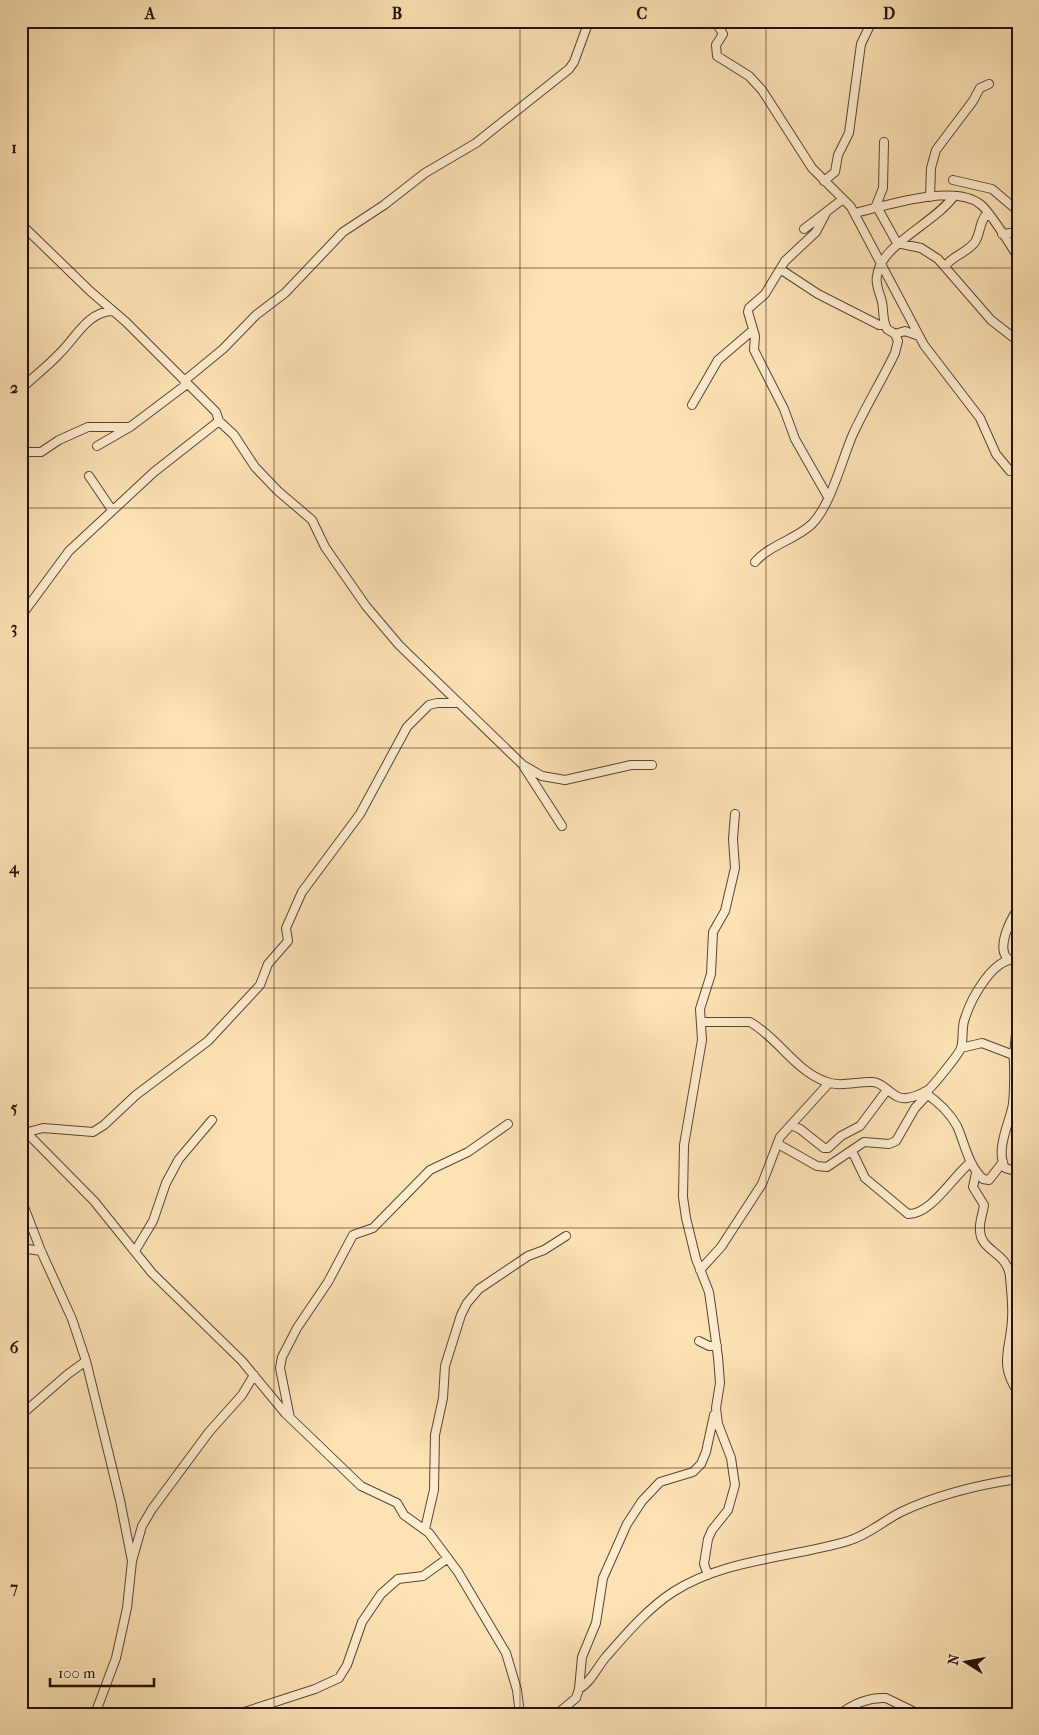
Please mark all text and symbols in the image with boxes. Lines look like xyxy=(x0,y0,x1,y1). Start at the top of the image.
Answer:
text: A xyxy=(144,4,156,23)
text: B xyxy=(392,4,402,23)
text: C xyxy=(637,4,648,23)
text: D xyxy=(883,4,895,23)
text: 1 xyxy=(11,138,17,157)
text: 2 xyxy=(10,378,18,397)
text: 3 xyxy=(11,618,17,638)
text: 4 xyxy=(8,858,20,878)
text: 5 xyxy=(11,1098,18,1117)
text: 6 xyxy=(10,1338,19,1357)
text: 7 xyxy=(9,1578,18,1597)
north arrow xyxy=(942,1638,992,1688)
text: N xyxy=(944,1652,963,1666)
scale bar xyxy=(50,1655,154,1687)
text: 100 m xyxy=(58,1664,96,1682)

